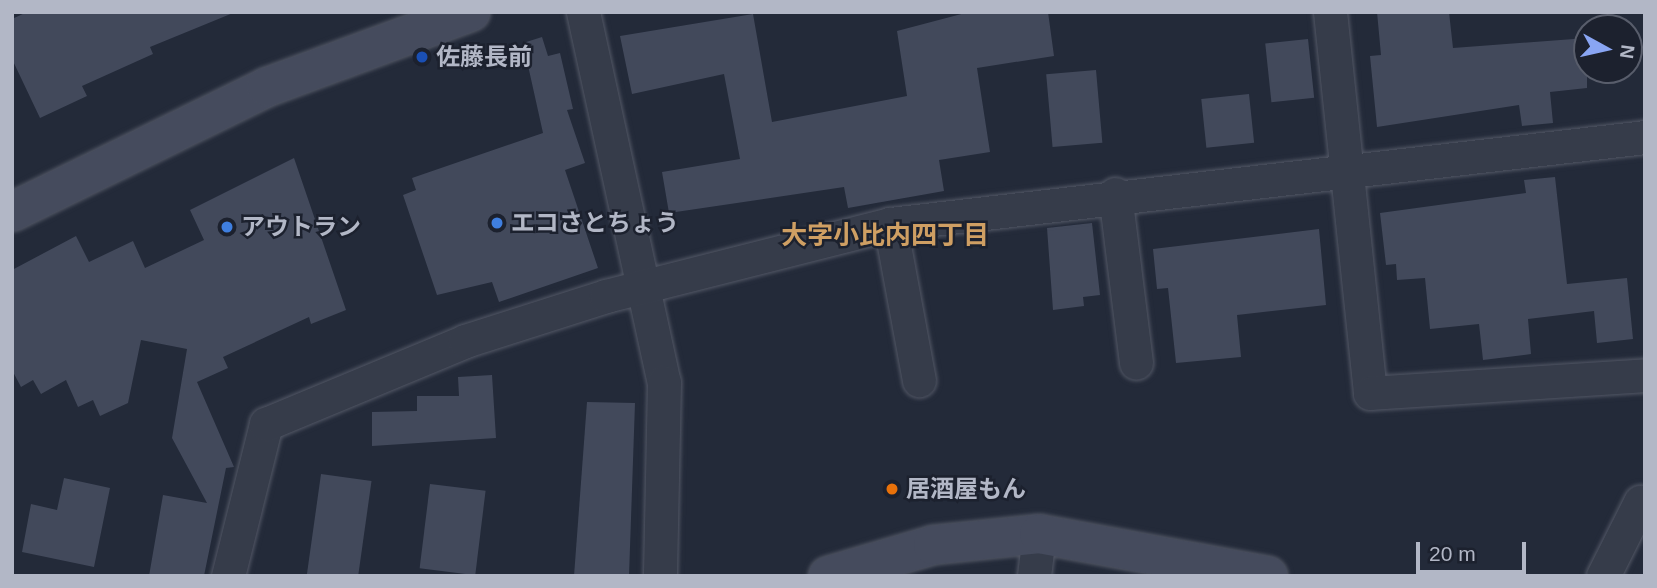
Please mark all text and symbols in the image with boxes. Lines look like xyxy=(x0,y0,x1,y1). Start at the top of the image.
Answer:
north arrow xyxy=(1573,14,1643,84)
place label: 佐藤長前 xyxy=(436,43,532,71)
text: N xyxy=(1616,43,1639,60)
marker: 佐藤長前 xyxy=(414,49,430,65)
place label: エコさとちょう xyxy=(511,209,679,237)
place label: アウトラン xyxy=(241,213,361,241)
marker: エコさとちょう xyxy=(489,215,505,231)
marker: アウトラン xyxy=(219,219,235,235)
district label: 大字小比内四丁目 xyxy=(781,220,989,252)
place label: 居酒屋もん xyxy=(906,475,1026,503)
marker: 居酒屋もん xyxy=(884,481,900,497)
scale bar xyxy=(1419,528,1529,572)
text: 20 m xyxy=(1429,542,1476,565)

